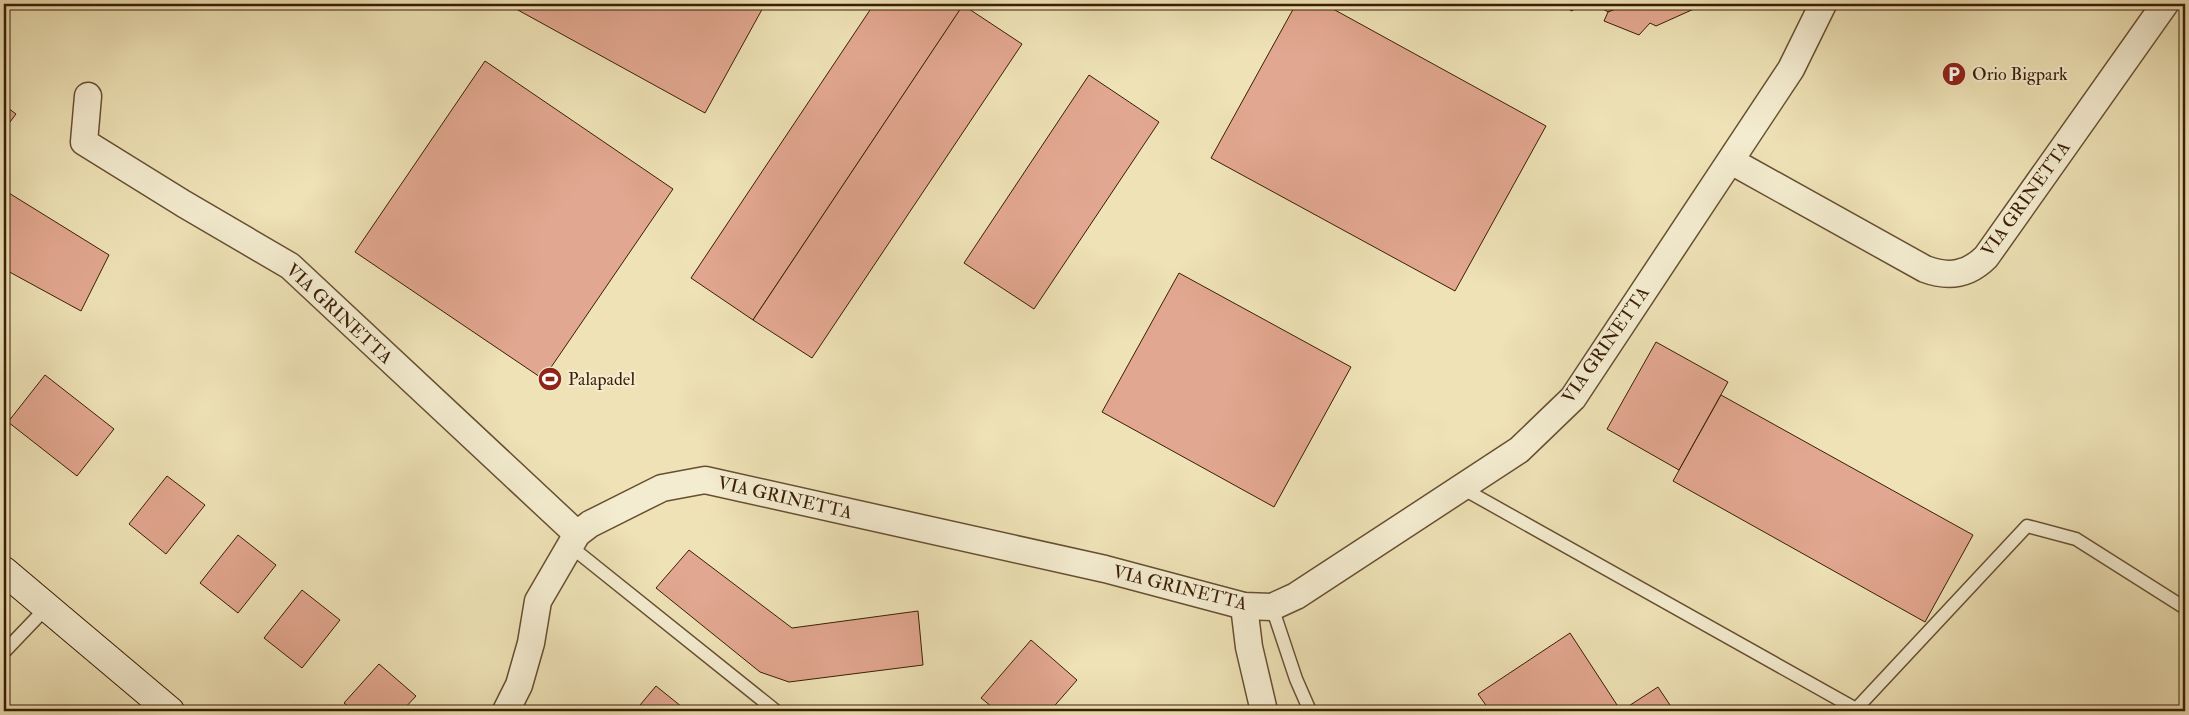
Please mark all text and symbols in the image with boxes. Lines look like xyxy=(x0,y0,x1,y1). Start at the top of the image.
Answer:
parking icon: Orio Bigpark xyxy=(1941,61,1967,87)
place label: Orio Bigpark xyxy=(1972,63,2068,86)
street label: VIA GRINETTA xyxy=(1976,136,2076,261)
street label: VIA GRINETTA xyxy=(281,259,398,370)
street label: VIA GRINETTA xyxy=(1557,282,1655,408)
sports icon: Palapadel xyxy=(537,366,563,392)
place label: Palapadel xyxy=(568,368,635,391)
street label: VIA GRINETTA xyxy=(715,471,855,525)
street label: VIA GRINETTA xyxy=(1111,560,1250,616)

